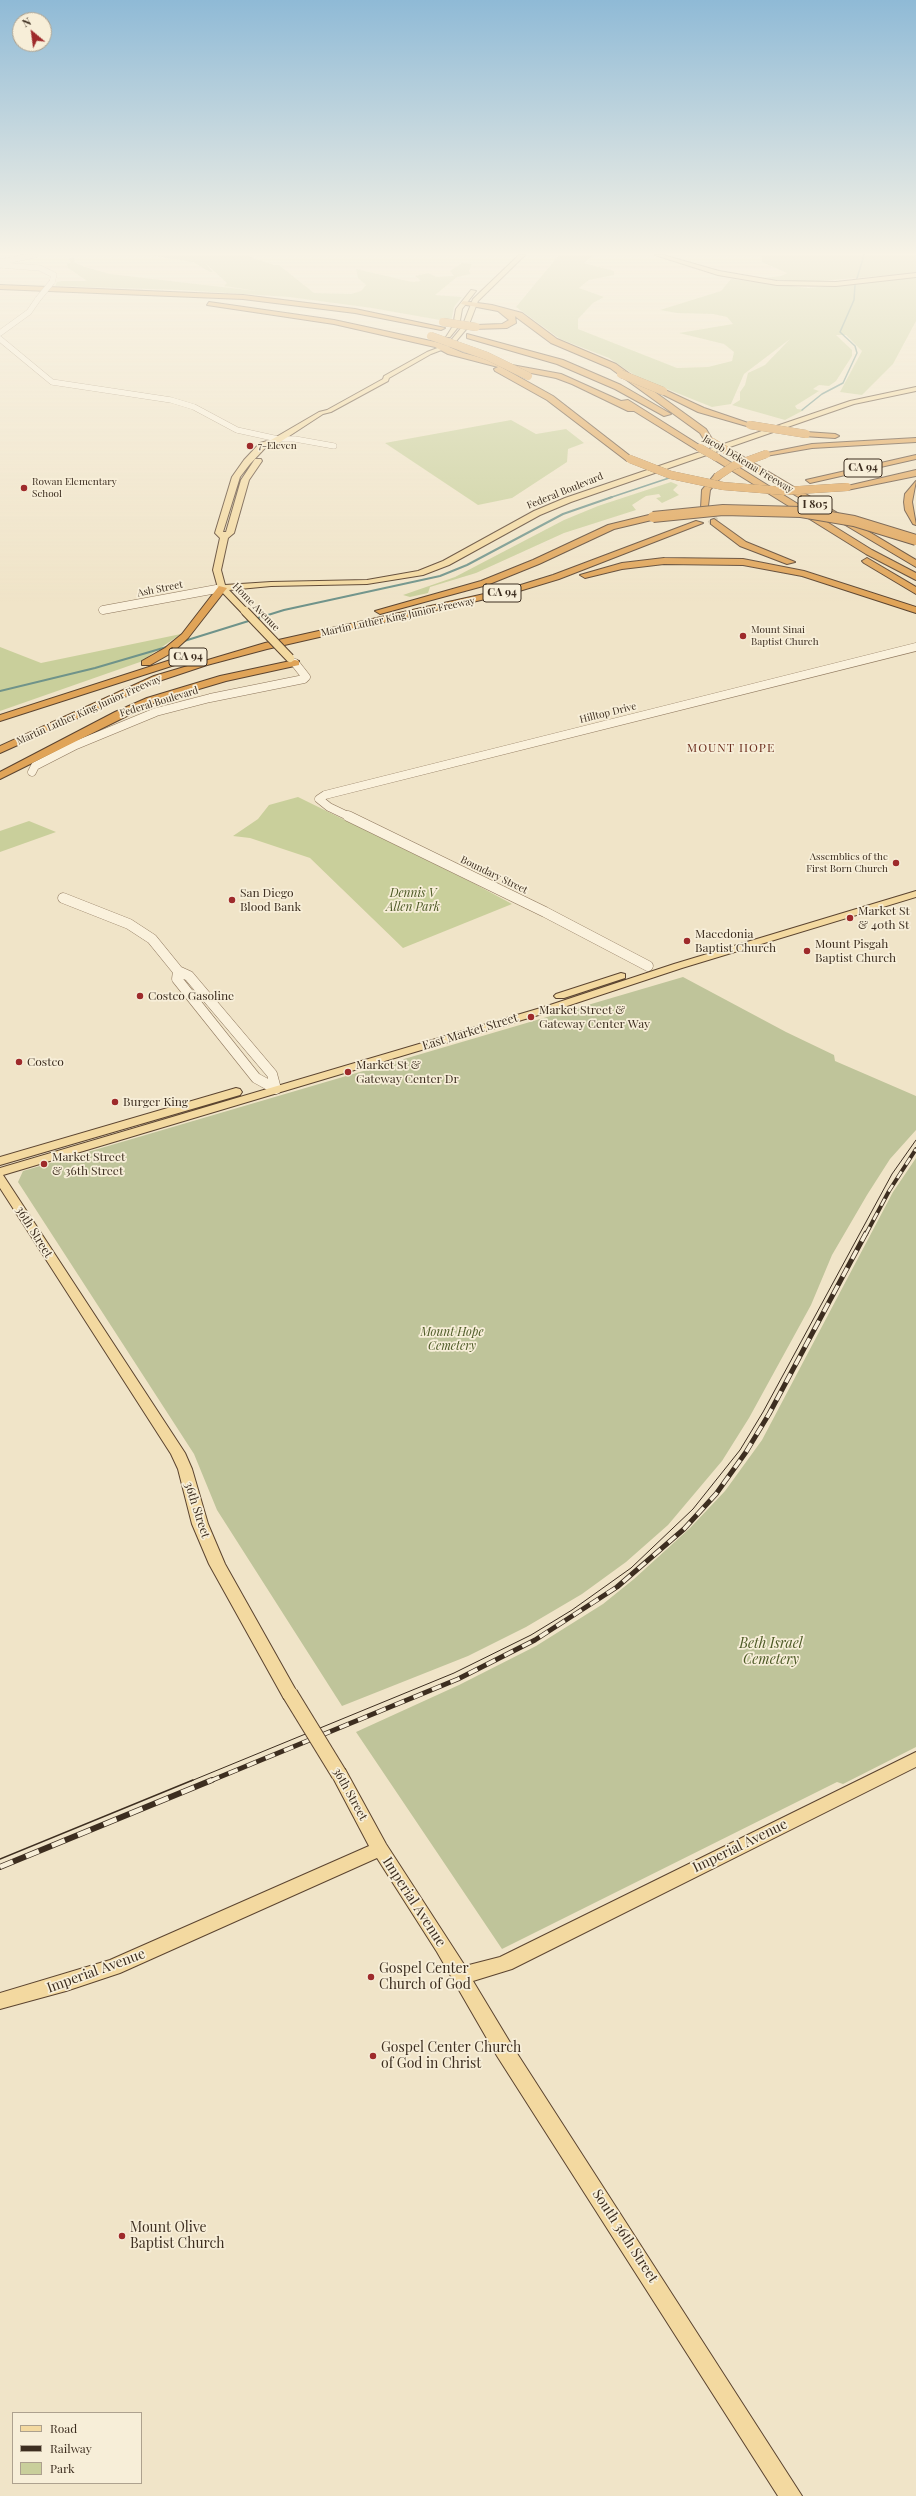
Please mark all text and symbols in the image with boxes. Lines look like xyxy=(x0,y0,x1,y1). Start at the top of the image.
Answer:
north arrow xyxy=(12,12,52,52)
text: N xyxy=(19,13,34,30)
street label: Jacob Dekema Freeway xyxy=(701,432,795,496)
place label: 7-Eleven xyxy=(258,440,297,452)
marker: 7-Eleven xyxy=(245,441,255,451)
road number: CA 94 xyxy=(844,459,882,477)
street label: Federal Boulevard xyxy=(525,470,605,512)
place label: Rowan Elementary School xyxy=(32,476,117,500)
marker: Rowan Elementary School xyxy=(19,483,29,493)
road number: I 805 xyxy=(798,496,832,514)
street label: Ash Street xyxy=(136,579,184,599)
street label: Home Avenue xyxy=(230,580,282,634)
road number: CA 94 xyxy=(483,584,521,602)
street label: Martin Luther King Junior Freeway xyxy=(320,595,476,639)
place label: Mount Sinai Baptist Church xyxy=(751,624,819,648)
marker: Mount Sinai Baptist Church xyxy=(738,631,748,641)
road number: CA 94 xyxy=(169,648,207,666)
street label: Martin Luther King Junior Freeway xyxy=(15,673,163,747)
street label: Federal Boulevard xyxy=(118,684,200,720)
street label: Hilltop Drive xyxy=(578,700,638,726)
district label: MOUNT HOPE xyxy=(687,741,775,755)
place label: Assemblies of the First Born Church xyxy=(806,851,888,874)
street label: Boundary Street xyxy=(459,854,529,896)
marker: Assemblies of the First Born Church xyxy=(891,858,901,868)
place label: San Diego Blood Bank xyxy=(240,886,301,914)
park label: Dennis V Allen Park xyxy=(386,886,440,914)
marker: San Diego Blood Bank xyxy=(227,895,237,905)
place label: Market St & 40th St xyxy=(858,904,910,932)
marker: Market St & 40th St xyxy=(845,913,855,923)
place label: Macedonia Baptist Church xyxy=(695,927,776,955)
marker: Macedonia Baptist Church xyxy=(682,936,692,946)
place label: Mount Pisgah Baptist Church xyxy=(815,937,896,965)
marker: Mount Pisgah Baptist Church xyxy=(802,946,812,956)
place label: Costco Gasoline xyxy=(148,989,234,1003)
marker: Costco Gasoline xyxy=(135,991,145,1001)
place label: Market Street & Gateway Center Way xyxy=(539,1003,650,1031)
street label: East Market Street xyxy=(420,1011,520,1053)
marker: Market Street & Gateway Center Way xyxy=(526,1012,536,1022)
place label: Costco xyxy=(27,1055,64,1069)
marker: Costco xyxy=(14,1057,24,1067)
place label: Market St & Gateway Center Dr xyxy=(356,1058,459,1086)
marker: Market St & Gateway Center Dr xyxy=(343,1067,353,1077)
place label: Burger King xyxy=(123,1095,188,1109)
marker: Burger King xyxy=(110,1097,120,1107)
place label: Market Street & 36th Street xyxy=(52,1150,125,1178)
marker: Market Street & 36th Street xyxy=(39,1159,49,1169)
street label: 36th Street xyxy=(12,1204,56,1260)
park label: Mount Hope Cemetery xyxy=(420,1325,484,1353)
street label: 36th Street xyxy=(181,1480,213,1540)
park label: Beth Israel Cemetery xyxy=(739,1636,803,1668)
street label: 36th Street xyxy=(330,1765,370,1823)
street label: Imperial Avenue xyxy=(690,1816,790,1876)
street label: Imperial Avenue xyxy=(379,1854,449,1950)
street label: Imperial Avenue xyxy=(45,1945,147,1997)
place label: Gospel Center Church of God xyxy=(379,1961,471,1994)
marker: Gospel Center Church of God xyxy=(366,1972,376,1982)
place label: Gospel Center Church of God in Christ xyxy=(381,2040,521,2072)
marker: Gospel Center Church of God in Christ xyxy=(368,2051,378,2061)
street label: South 36th Street xyxy=(589,2186,661,2286)
place label: Mount Olive Baptist Church xyxy=(130,2220,225,2252)
marker: Mount Olive Baptist Church xyxy=(117,2231,127,2241)
legend xyxy=(12,2412,142,2484)
text: Road xyxy=(50,2420,77,2436)
text: Railway xyxy=(50,2440,92,2456)
text: Park xyxy=(50,2460,75,2476)

